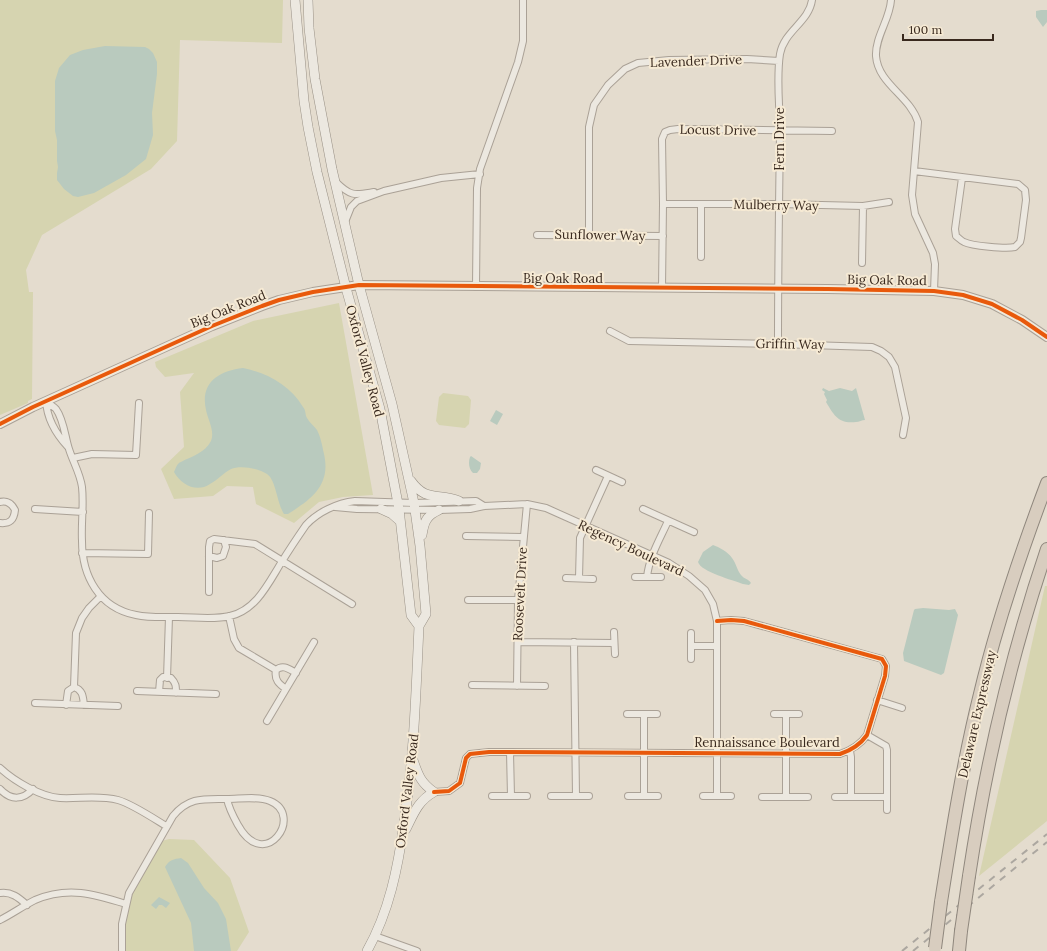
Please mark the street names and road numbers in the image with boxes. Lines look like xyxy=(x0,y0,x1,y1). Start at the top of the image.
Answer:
street label: Lavender Drive xyxy=(650,51,742,71)
street label: Fern Drive xyxy=(771,107,788,171)
street label: Locust Drive xyxy=(679,121,757,139)
street label: Mulberry Way xyxy=(733,196,819,214)
street label: Sunflower Way xyxy=(554,226,646,244)
street label: Big Oak Road xyxy=(523,270,603,287)
street label: Big Oak Road xyxy=(847,271,927,289)
street label: Big Oak Road xyxy=(188,286,268,332)
street label: Oxford Valley Road xyxy=(342,303,388,419)
street label: Griffin Way xyxy=(755,335,825,353)
street label: Regency Boulevard xyxy=(575,516,687,580)
street label: Roosevelt Drive xyxy=(509,546,531,642)
street label: Delaware Expressway xyxy=(954,648,1000,780)
street label: Oxford Valley Road xyxy=(392,733,422,849)
street label: Rennaissance Boulevard xyxy=(694,734,840,751)

